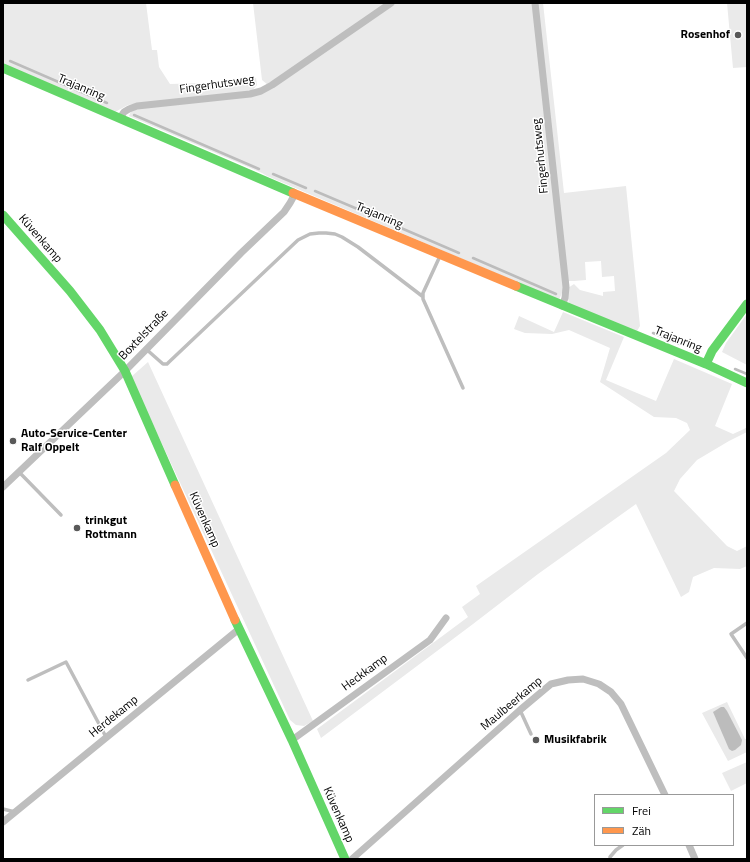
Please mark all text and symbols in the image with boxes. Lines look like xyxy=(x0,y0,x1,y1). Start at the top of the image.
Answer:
place label: Rosenhof xyxy=(681,28,730,42)
marker: Rosenhof xyxy=(733,30,743,40)
street label: Trajanring xyxy=(55,72,107,104)
street label: Fingerhutsweg xyxy=(179,73,255,97)
street label: Fingerhutsweg xyxy=(530,118,552,194)
street label: Trajanring xyxy=(353,200,405,232)
street label: Küvenkamp xyxy=(15,212,65,266)
street label: Boxtelstraße xyxy=(116,307,172,363)
street label: Trajanring xyxy=(652,324,704,356)
place label: Auto-Service-Center Ralf Oppelt xyxy=(21,427,127,455)
marker: Auto-Service-Center Ralf Oppelt xyxy=(8,436,18,446)
street label: Küvenkamp xyxy=(185,490,223,550)
place label: trinkgut Rottmann xyxy=(85,514,137,542)
marker: trinkgut Rottmann xyxy=(72,523,82,533)
street label: Heckkamp xyxy=(339,652,391,694)
street label: Maulbeerkamp xyxy=(478,674,546,734)
street label: Herdekamp xyxy=(87,693,141,741)
place label: Musikfabrik xyxy=(544,733,607,747)
marker: Musikfabrik xyxy=(531,735,541,745)
street label: Küvenkamp xyxy=(319,785,357,845)
legend xyxy=(594,794,734,846)
text: Frei xyxy=(632,801,651,820)
text: Zäh xyxy=(632,821,651,840)

